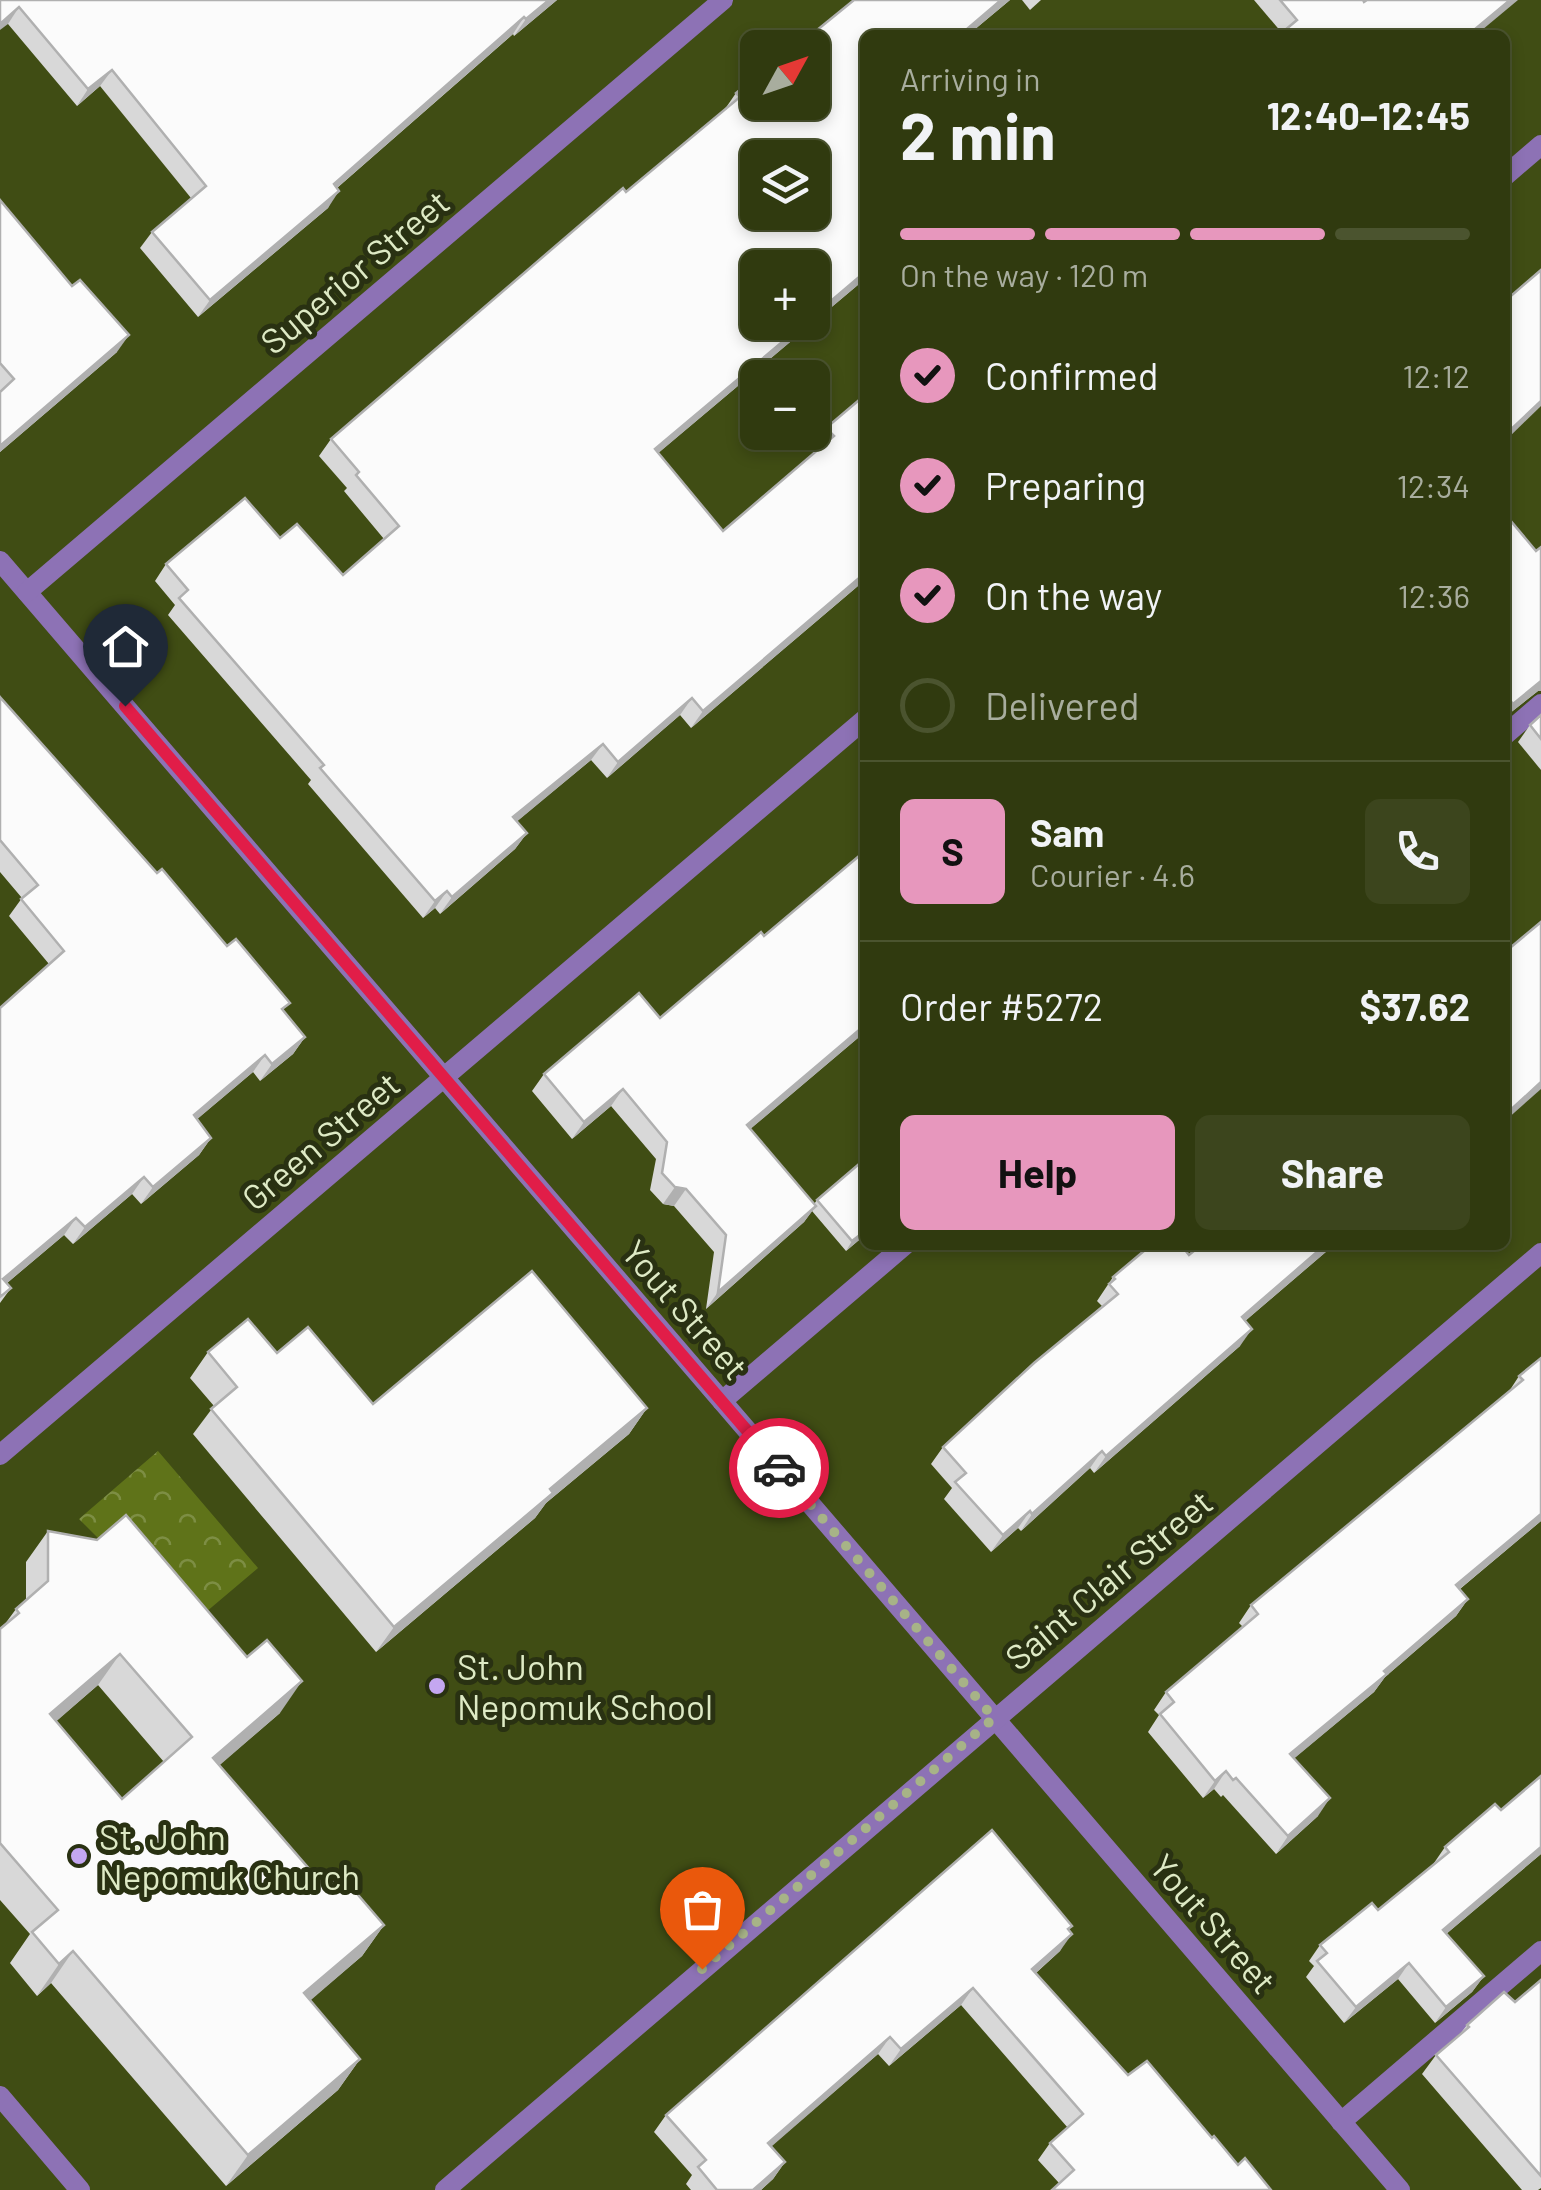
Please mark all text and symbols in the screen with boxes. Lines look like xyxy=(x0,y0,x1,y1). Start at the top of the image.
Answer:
north arrow xyxy=(740,30,830,120)
map controls xyxy=(740,30,830,450)
text: Arriving in xyxy=(900,59,1040,97)
text: 12:40–12:45 xyxy=(1267,92,1470,138)
text: 2 min xyxy=(900,95,1056,173)
button: layers xyxy=(740,140,830,230)
street label: Superior Street xyxy=(251,180,457,362)
button: + xyxy=(740,250,830,340)
text: On the way · 120 m xyxy=(900,255,1148,293)
icon: check xyxy=(900,348,955,403)
text: Confirmed xyxy=(985,352,1158,398)
text: 12:12 xyxy=(1402,356,1470,394)
button: − xyxy=(740,360,830,450)
icon: check xyxy=(900,458,955,513)
text: Preparing xyxy=(985,462,1146,508)
text: 12:34 xyxy=(1397,466,1470,504)
icon: check xyxy=(900,568,955,623)
text: On the way xyxy=(985,572,1162,618)
text: 12:36 xyxy=(1398,576,1470,614)
pin xyxy=(83,604,168,707)
icon: home xyxy=(98,619,153,674)
text: Delivered xyxy=(985,682,1139,728)
button: phone xyxy=(1365,799,1470,904)
text: Sam xyxy=(1030,809,1104,855)
text: S xyxy=(941,828,964,874)
text: Courier · 4.6 xyxy=(1030,855,1195,893)
text: Order #5272 xyxy=(900,983,1103,1029)
text: $37.62 xyxy=(1359,983,1470,1029)
street label: Green Street xyxy=(233,1062,407,1218)
button: Help xyxy=(900,1115,1175,1230)
button: Share xyxy=(1195,1115,1470,1230)
street label: Yout Street xyxy=(614,1231,758,1387)
courier xyxy=(729,1418,829,1518)
icon: car xyxy=(752,1441,807,1496)
street label: Saint Clair Street xyxy=(996,1480,1220,1678)
place label: St. John Nepomuk School xyxy=(457,1645,713,1727)
marker: St. John Nepomuk School xyxy=(426,1675,448,1697)
place label: St. John Nepomuk Church xyxy=(99,1815,360,1897)
marker: St. John Nepomuk Church xyxy=(68,1845,90,1867)
street label: Yout Street xyxy=(1142,1845,1286,2001)
pin xyxy=(660,1867,745,1970)
icon: bag xyxy=(675,1882,730,1937)

